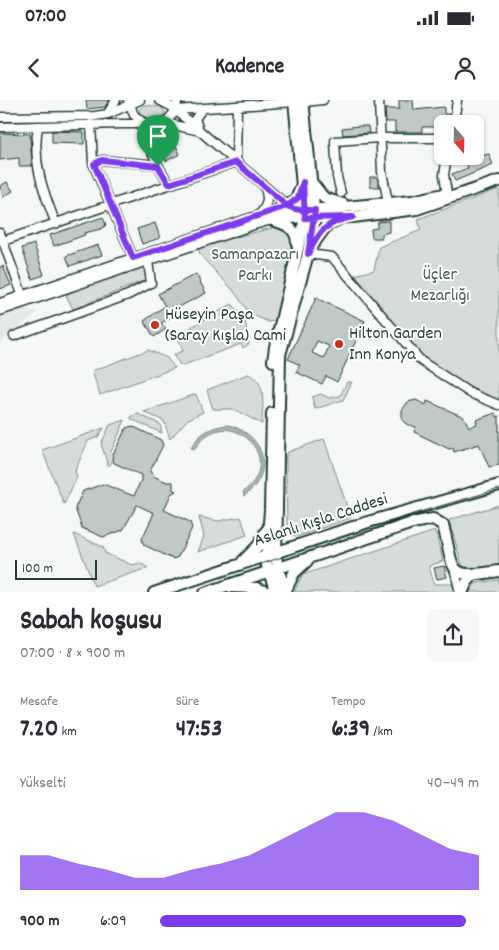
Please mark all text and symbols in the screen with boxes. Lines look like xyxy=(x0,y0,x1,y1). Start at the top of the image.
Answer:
text: 07:00 xyxy=(25,4,67,31)
text: Kadence xyxy=(215,52,284,83)
icon: back xyxy=(20,54,48,82)
icon: person xyxy=(451,54,479,82)
pin xyxy=(137,115,179,166)
north arrow xyxy=(434,115,484,165)
map controls xyxy=(434,115,484,165)
icon: arrive xyxy=(144,122,172,150)
park label: Samanpazarı Parkı xyxy=(211,243,299,289)
park label: Üçler Mezarlığı xyxy=(410,263,470,309)
place label: Hüseyin Paşa (Saray Kışla) Cami xyxy=(165,303,286,349)
marker: Hüseyin Paşa (Saray Kışla) Cami xyxy=(149,319,161,331)
place label: Hilton Garden Inn Konya xyxy=(349,322,442,368)
marker: Hilton Garden Inn Konya xyxy=(333,338,345,350)
street label: Aslanlı Kışla Caddesi xyxy=(251,488,391,554)
scale bar xyxy=(15,558,98,581)
text: 100 m xyxy=(22,559,53,579)
text: Sabah koşusu xyxy=(20,603,162,643)
button: share xyxy=(427,609,479,661)
text: 07:00 · 8 × 900 m xyxy=(20,642,125,665)
text: Mesafe xyxy=(20,692,58,712)
text: Süre xyxy=(176,692,199,712)
text: Tempo xyxy=(331,692,365,712)
text: 7.20 xyxy=(20,712,58,748)
text: 47:53 xyxy=(176,712,222,748)
text: 6:39 xyxy=(331,712,370,748)
text: km xyxy=(58,722,77,742)
text: /km xyxy=(370,722,393,742)
text: Yükselti xyxy=(20,772,66,795)
text: 40–49 m xyxy=(427,772,479,795)
text: 900 m xyxy=(20,910,59,933)
text: 6:09 xyxy=(100,910,127,933)

